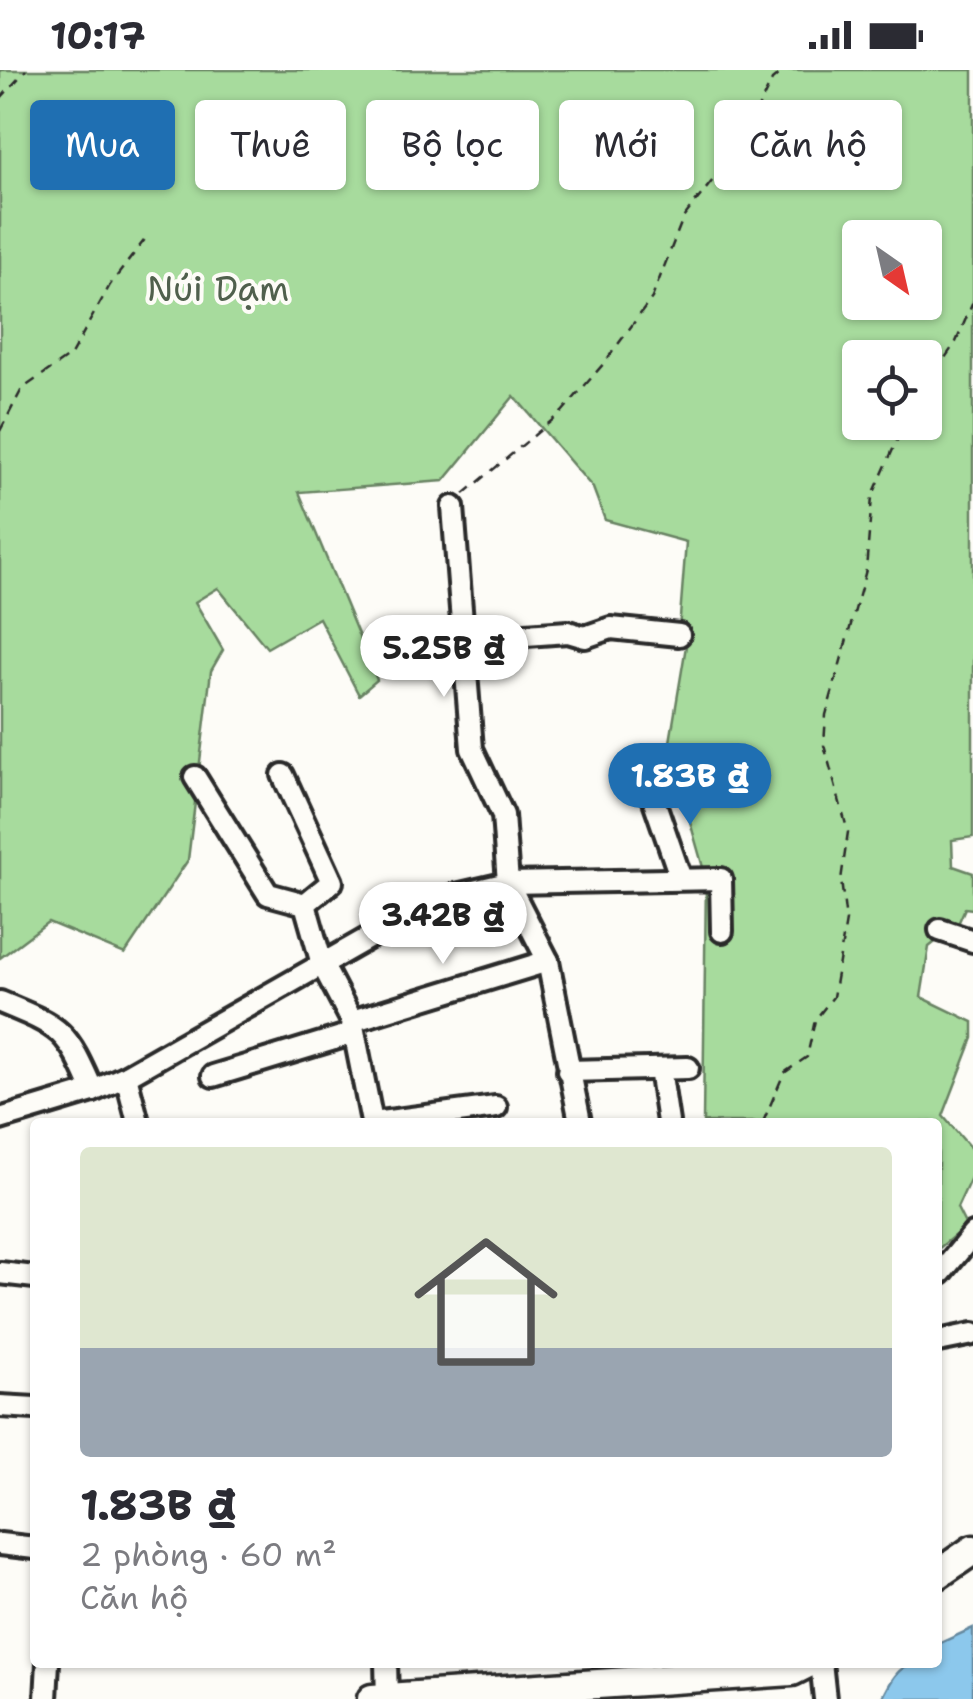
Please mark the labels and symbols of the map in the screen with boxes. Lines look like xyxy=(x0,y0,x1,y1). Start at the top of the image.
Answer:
north arrow xyxy=(842,220,942,320)
park label: Núi Dạm xyxy=(147,265,289,312)
pin: 5.25B ₫ xyxy=(352,615,536,700)
pin: 1.83B ₫ xyxy=(598,743,782,828)
pin: 3.42B ₫ xyxy=(351,882,535,967)

